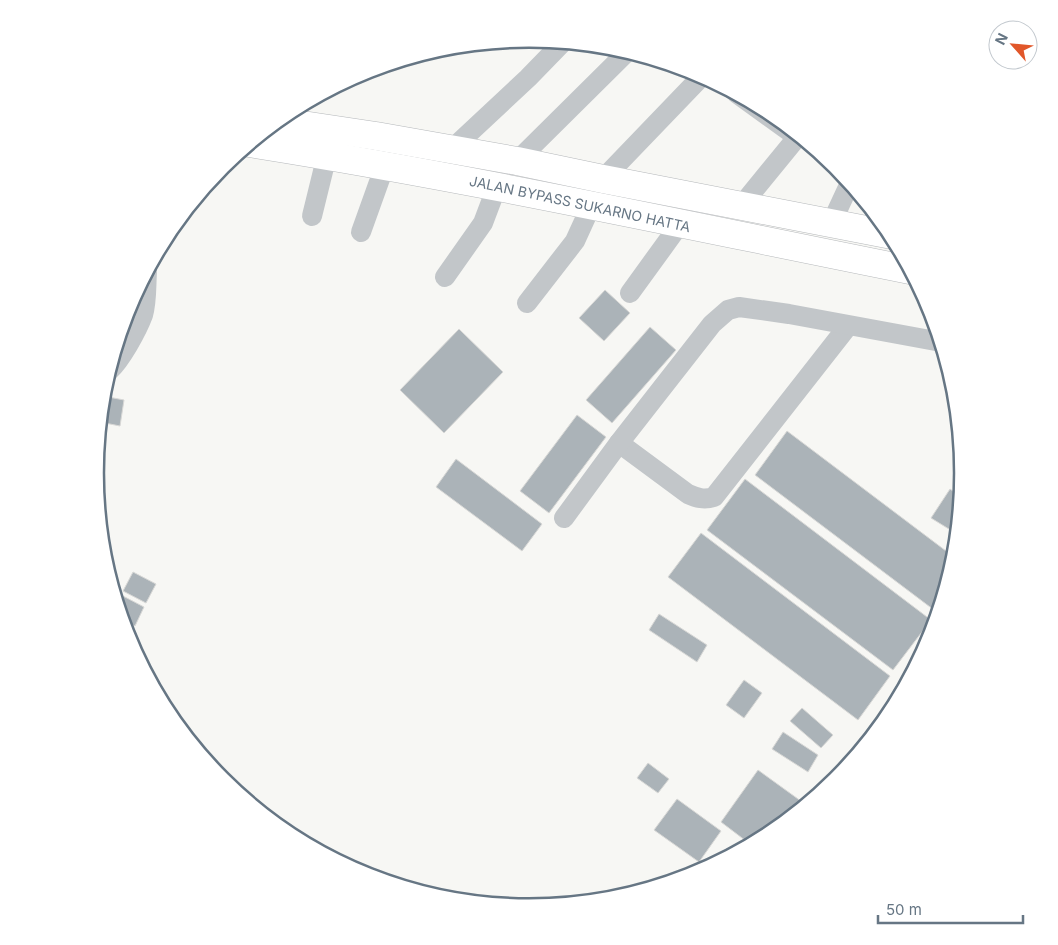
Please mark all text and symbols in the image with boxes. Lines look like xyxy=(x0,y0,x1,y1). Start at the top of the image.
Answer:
north arrow xyxy=(988,20,1038,70)
text: N xyxy=(991,30,1011,47)
street label: JALAN BYPASS SUKARNO HATTA xyxy=(468,172,693,235)
scale bar xyxy=(878,892,1023,924)
text: 50 m xyxy=(886,900,922,919)

